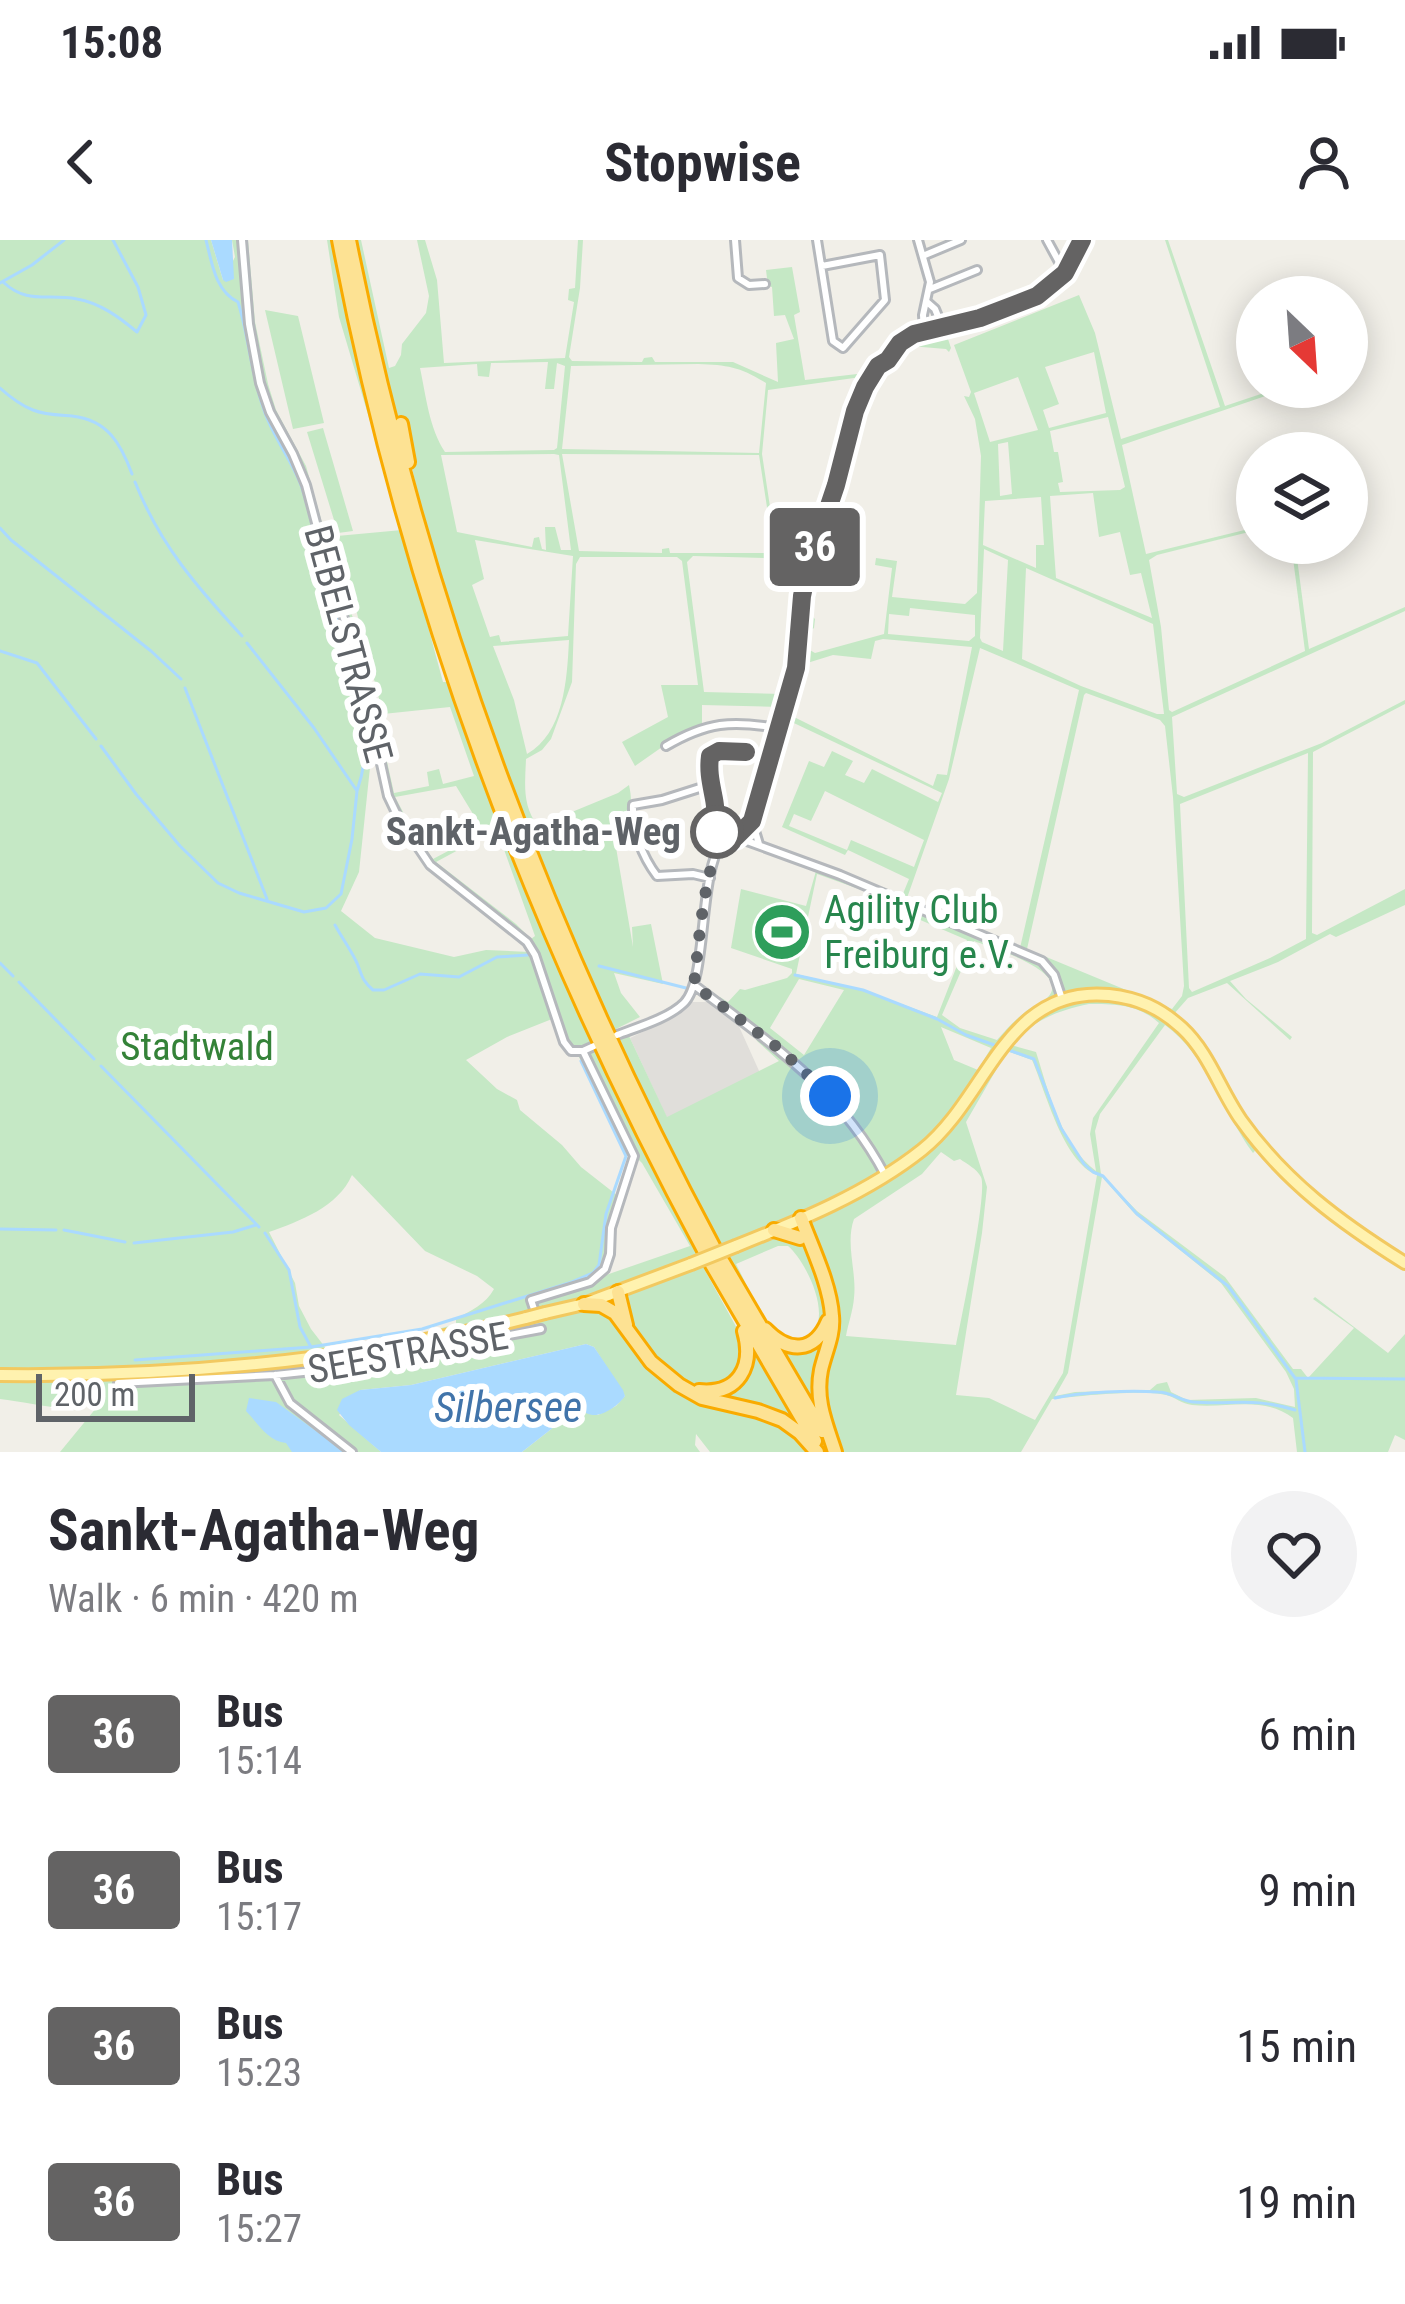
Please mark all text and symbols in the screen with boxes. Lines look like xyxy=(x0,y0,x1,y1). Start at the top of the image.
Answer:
text: 15:08 xyxy=(60,16,163,69)
icon: back xyxy=(48,129,114,195)
icon: person xyxy=(1291,129,1357,195)
text: Stopwise xyxy=(604,131,801,194)
north arrow xyxy=(1236,276,1368,408)
map controls xyxy=(1236,276,1368,564)
button: layers xyxy=(1236,432,1368,564)
line badge: 36 xyxy=(761,508,869,586)
street label: BEBELSTRASSE xyxy=(294,520,402,768)
text: 36 xyxy=(794,522,836,571)
marker: Sankt-Agatha-Weg xyxy=(692,807,742,857)
place label: Sankt-Agatha-Weg xyxy=(386,809,681,855)
place label: Agility Club Freiburg e.V. xyxy=(824,887,1015,978)
sports icon: Agility Club Freiburg e.V. xyxy=(751,901,813,963)
park label: Stadtwald xyxy=(120,1024,274,1070)
your location xyxy=(800,1066,860,1126)
street label: SEESTRASSE xyxy=(304,1313,512,1393)
scale bar xyxy=(36,1368,195,1421)
text: 200 m xyxy=(54,1375,135,1414)
water label: Silbersee xyxy=(434,1383,582,1432)
button: heart xyxy=(1231,1491,1357,1617)
text: Sankt-Agatha-Weg xyxy=(48,1497,479,1564)
text: Walk · 6 min · 420 m xyxy=(48,1576,359,1622)
text: Bus xyxy=(216,1685,284,1738)
text: 6 min xyxy=(1258,1708,1357,1761)
text: 36 xyxy=(93,1709,135,1758)
text: 15:14 xyxy=(216,1738,302,1784)
text: Bus xyxy=(216,1841,284,1894)
text: 9 min xyxy=(1258,1864,1357,1917)
text: 36 xyxy=(93,1865,135,1914)
text: 15:17 xyxy=(216,1894,302,1940)
text: Bus xyxy=(216,1997,284,2050)
text: 15 min xyxy=(1236,2020,1357,2073)
text: 36 xyxy=(93,2021,135,2070)
text: 15:23 xyxy=(216,2050,302,2096)
text: Bus xyxy=(216,2153,284,2206)
text: 19 min xyxy=(1236,2176,1357,2229)
text: 36 xyxy=(93,2177,135,2226)
text: 15:27 xyxy=(216,2206,302,2252)

